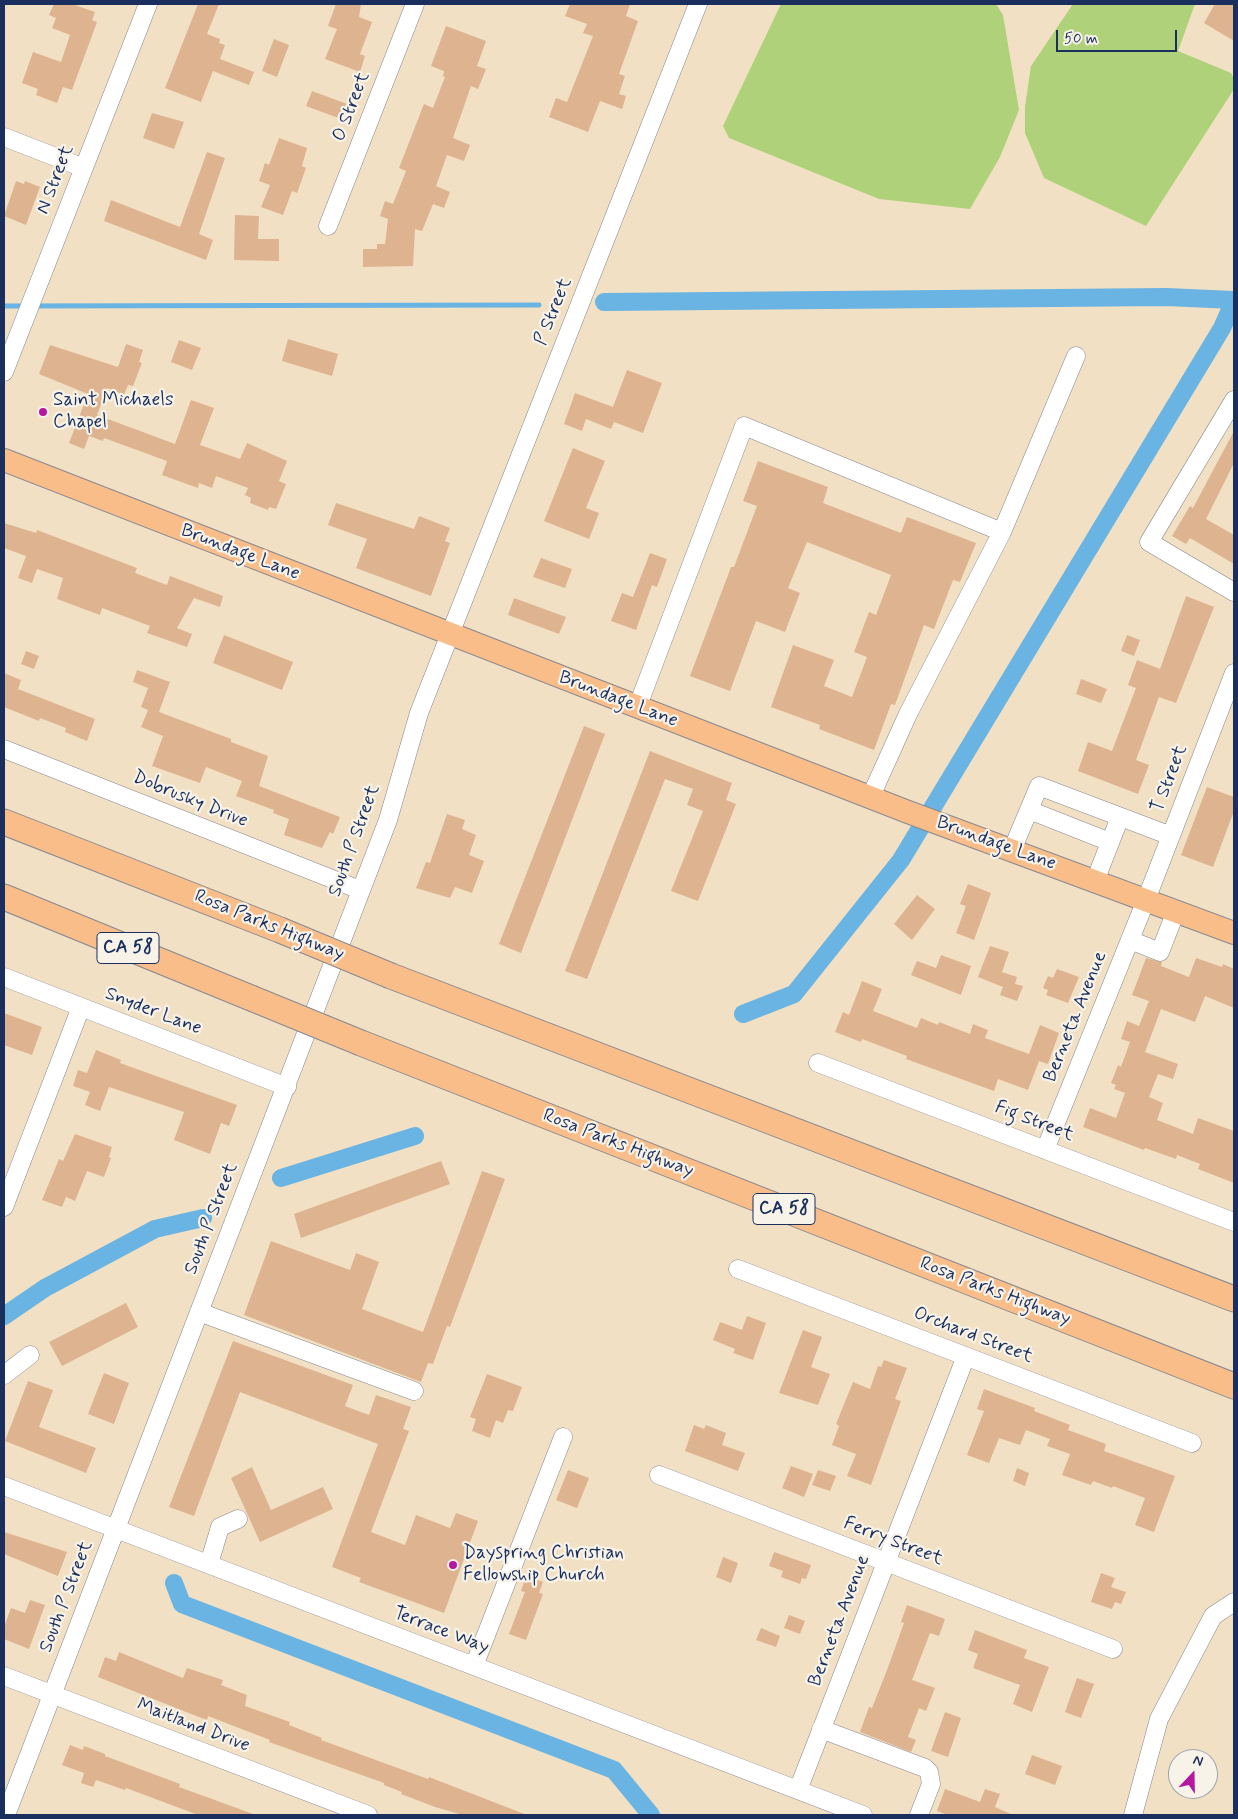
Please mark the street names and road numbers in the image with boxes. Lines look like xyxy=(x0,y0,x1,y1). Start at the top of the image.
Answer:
street label: O Street xyxy=(328,69,376,145)
street label: N Street xyxy=(32,142,80,218)
street label: P Street xyxy=(530,275,578,349)
street label: Brundage Lane xyxy=(177,520,303,586)
street label: Brundage Lane xyxy=(555,667,681,733)
street label: T Street xyxy=(1147,742,1193,816)
street label: Dobrusky Drive xyxy=(129,767,251,833)
street label: South P Street xyxy=(324,782,386,900)
street label: Brundage Lane xyxy=(933,812,1059,876)
street label: Rosa Parks Highway xyxy=(191,886,347,966)
road number: CA 58 xyxy=(97,932,159,964)
street label: Berneta Avenue xyxy=(1039,948,1113,1086)
street label: Snyder Lane xyxy=(102,983,204,1041)
street label: Fig Street xyxy=(991,1097,1077,1147)
street label: Rosa Parks Highway xyxy=(539,1105,697,1183)
street label: South P Street xyxy=(180,1160,244,1278)
road number: CA 58 xyxy=(753,1194,815,1224)
street label: Rosa Parks Highway xyxy=(916,1253,1074,1331)
street label: Orchard Street xyxy=(910,1303,1036,1369)
street label: Ferry Street xyxy=(840,1513,946,1571)
street label: South P Street xyxy=(35,1538,99,1656)
street label: Berneta Avenue xyxy=(804,1552,876,1690)
street label: Terrace Way xyxy=(390,1602,492,1660)
street label: Maitland Drive xyxy=(133,1694,253,1758)

